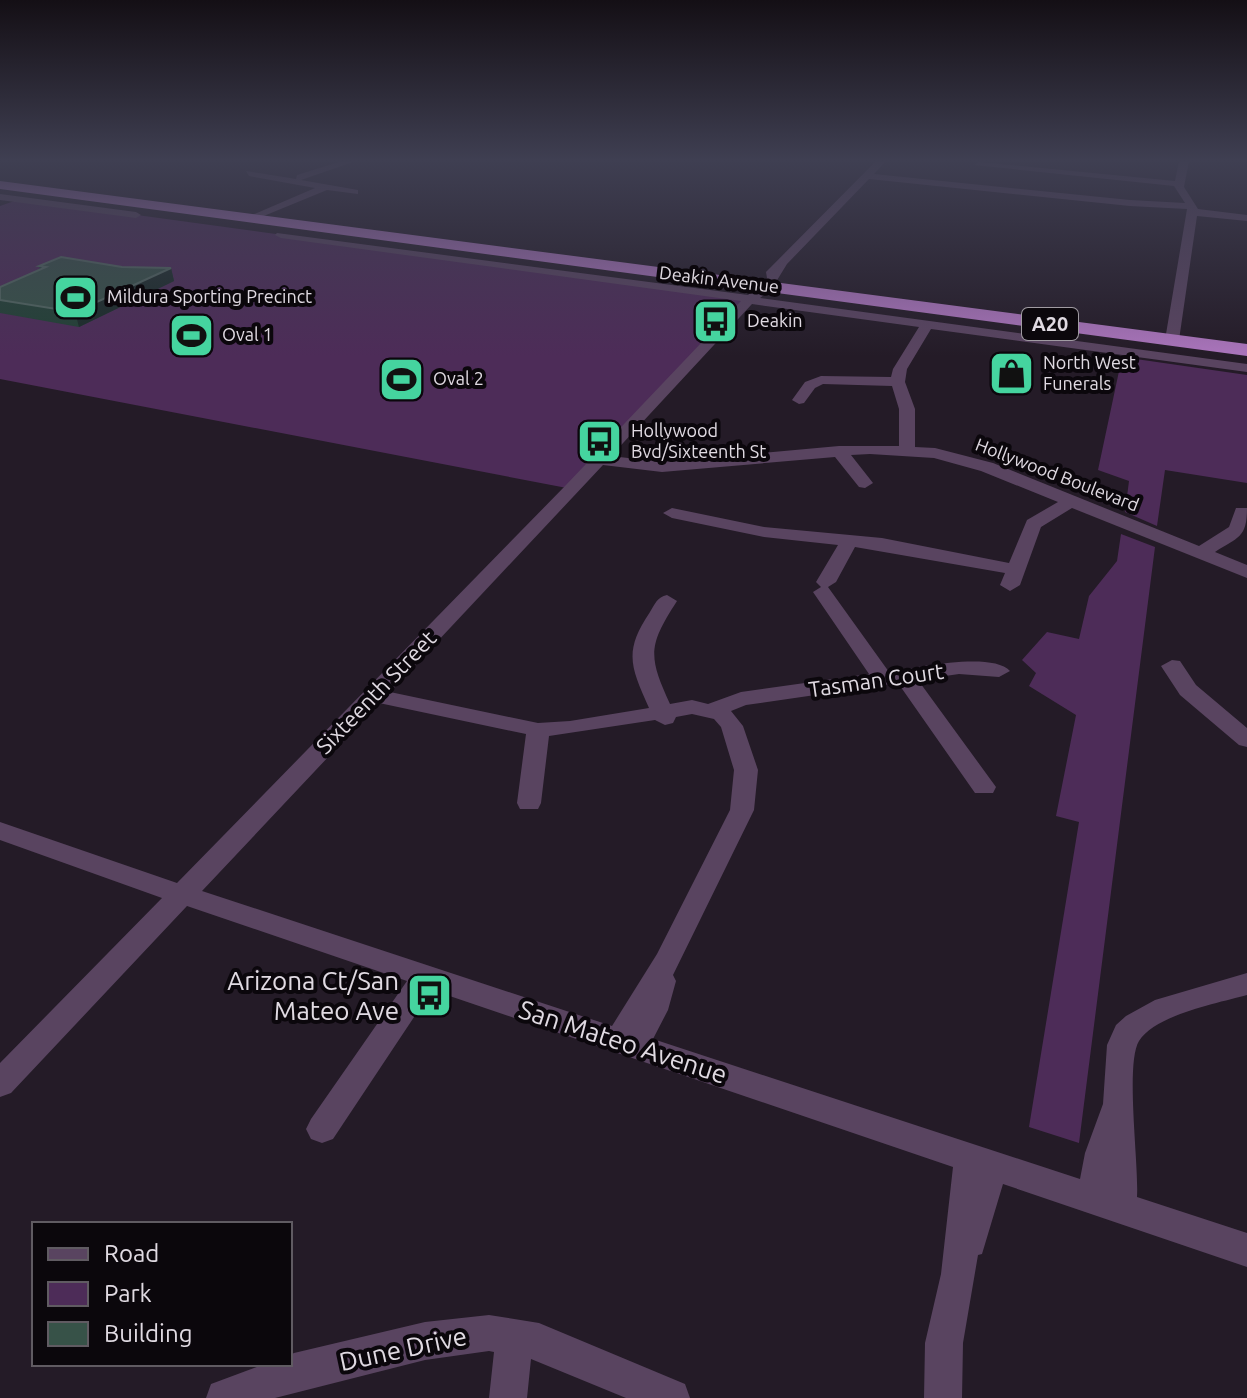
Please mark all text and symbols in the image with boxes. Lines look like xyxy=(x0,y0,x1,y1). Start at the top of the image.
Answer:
street label: Deakin Avenue xyxy=(658,262,780,296)
sports icon: Mildura Sporting Precinct xyxy=(52,273,100,321)
place label: Mildura Sporting Precinct xyxy=(107,286,312,306)
bus stop icon: Deakin xyxy=(692,297,740,345)
road number: A20 xyxy=(1022,308,1078,340)
place label: Deakin xyxy=(747,310,803,330)
sports icon: Oval 1 xyxy=(167,311,215,359)
place label: Oval 1 xyxy=(222,324,273,344)
shop icon: North West Funerals xyxy=(988,349,1036,397)
place label: North West Funerals xyxy=(1043,352,1136,393)
sports icon: Oval 2 xyxy=(378,355,426,403)
place label: Oval 2 xyxy=(433,368,484,388)
bus stop icon: Hollywood Bvd/Sixteenth St xyxy=(576,417,624,465)
place label: Hollywood Bvd/Sixteenth St xyxy=(631,420,766,461)
street label: Hollywood Boulevard xyxy=(973,434,1142,514)
street label: Sixteenth Street xyxy=(311,625,441,758)
street label: Tasman Court xyxy=(807,658,945,701)
place label: Arizona Ct/San Mateo Ave xyxy=(227,966,399,1025)
bus stop icon: Arizona Ct/San Mateo Ave xyxy=(406,972,454,1020)
street label: San Mateo Avenue xyxy=(515,994,731,1089)
legend xyxy=(32,1222,292,1366)
text: Road xyxy=(104,1240,159,1267)
text: Park xyxy=(104,1280,152,1307)
text: Building xyxy=(104,1320,192,1347)
street label: Dune Drive xyxy=(336,1321,469,1376)

